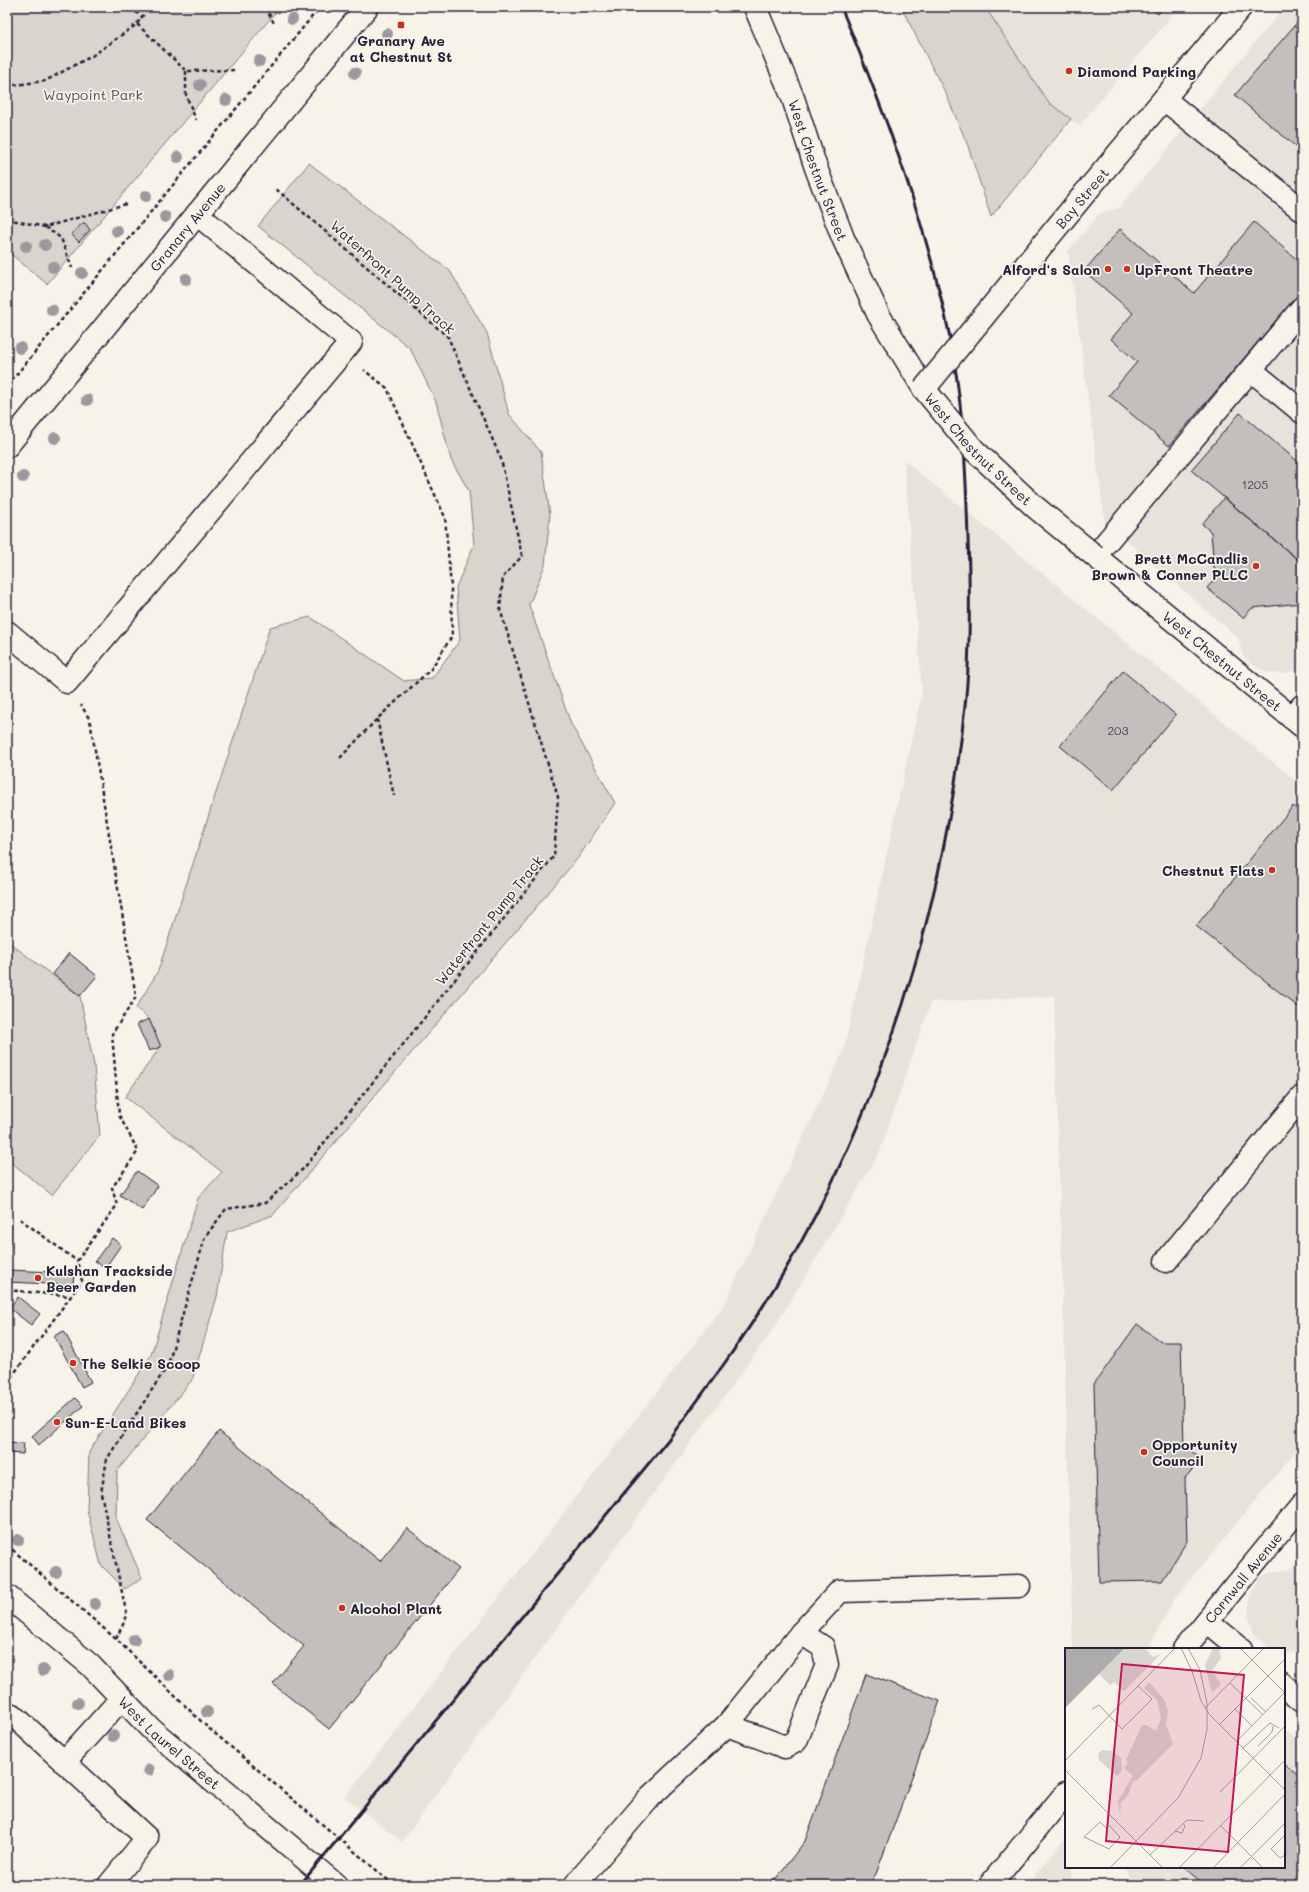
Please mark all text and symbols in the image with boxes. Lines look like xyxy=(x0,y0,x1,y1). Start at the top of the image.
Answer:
marker: Granary Ave at Chestnut St xyxy=(396,20,406,30)
place label: Granary Ave at Chestnut St xyxy=(350,31,452,66)
place label: Diamond Parking xyxy=(1077,62,1196,81)
marker: Diamond Parking xyxy=(1064,66,1074,76)
park label: Waypoint Park xyxy=(43,85,143,104)
street label: West Chestnut Street xyxy=(785,97,853,243)
street label: Bay Street xyxy=(1051,164,1113,232)
street label: Granary Avenue xyxy=(145,178,229,275)
street label: Waterfront Pump Track xyxy=(327,216,459,338)
place label: Alford's Salon xyxy=(1002,260,1100,279)
place label: UpFront Theatre xyxy=(1135,260,1253,279)
marker: Alford's Salon xyxy=(1103,264,1113,274)
marker: UpFront Theatre xyxy=(1122,264,1132,274)
street label: West Chestnut Street xyxy=(921,388,1036,509)
house number: 1205 xyxy=(1242,476,1268,492)
place label: Brett McCandlis Brown & Conner PLLC xyxy=(1092,549,1248,584)
marker: Brett McCandlis Brown & Conner PLLC xyxy=(1251,561,1261,571)
street label: West Chestnut Street xyxy=(1159,606,1286,715)
house number: 203 xyxy=(1107,722,1129,738)
street label: Waterfront Pump Track xyxy=(431,851,547,989)
place label: Chestnut Flats xyxy=(1162,861,1264,880)
marker: Chestnut Flats xyxy=(1267,865,1277,875)
place label: Kulshan Trackside Beer Garden xyxy=(46,1261,173,1296)
marker: Kulshan Trackside Beer Garden xyxy=(33,1273,43,1283)
place label: The Selkie Scoop xyxy=(81,1354,200,1373)
marker: The Selkie Scoop xyxy=(68,1358,78,1368)
place label: Sun-E-Land Bikes xyxy=(65,1413,186,1432)
marker: Sun-E-Land Bikes xyxy=(52,1417,62,1427)
place label: Opportunity Council xyxy=(1152,1435,1238,1470)
marker: Opportunity Council xyxy=(1139,1447,1149,1457)
street label: Cornwall Avenue xyxy=(1200,1527,1286,1627)
place label: Alcohol Plant xyxy=(350,1599,442,1618)
marker: Alcohol Plant xyxy=(337,1603,347,1613)
inset map xyxy=(1065,1648,1285,1868)
street label: West Laurel Street xyxy=(115,1692,224,1793)

